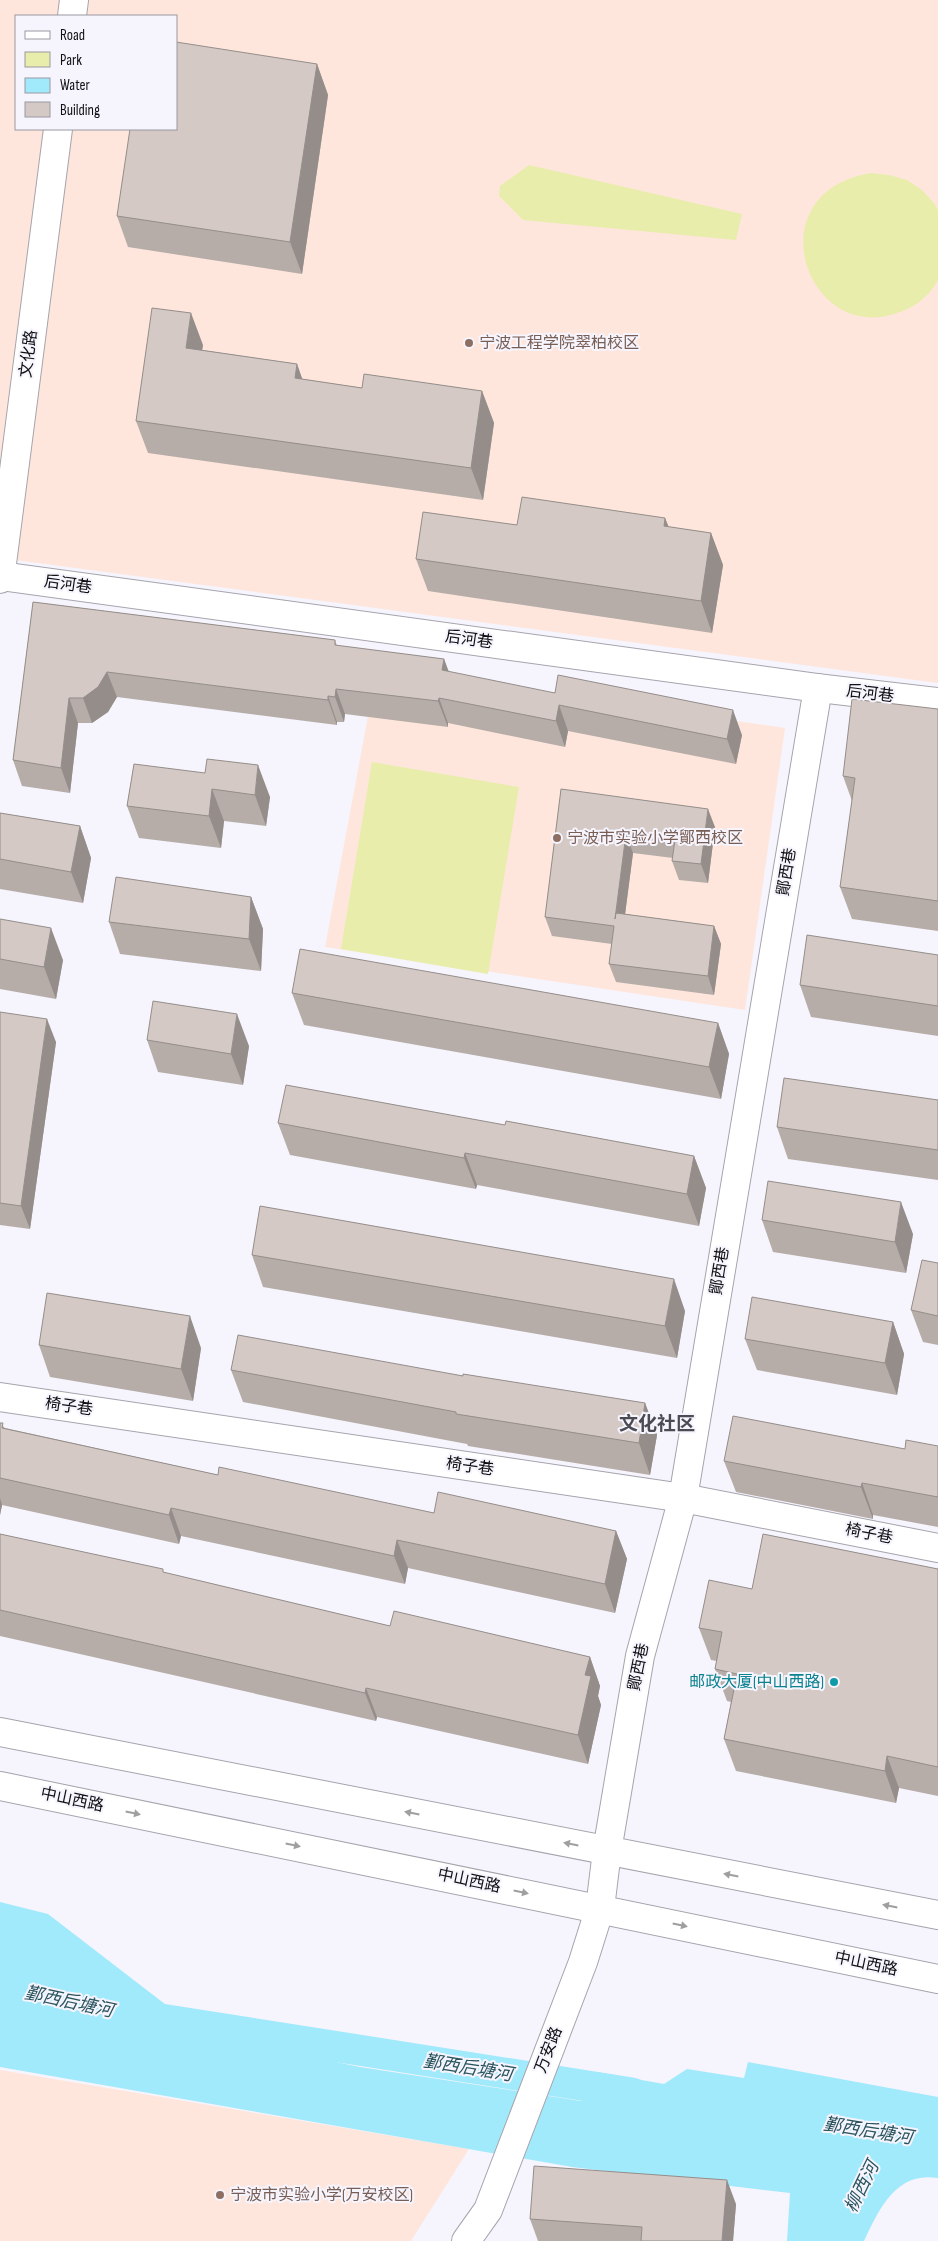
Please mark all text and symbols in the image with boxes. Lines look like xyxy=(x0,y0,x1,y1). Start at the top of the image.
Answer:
legend xyxy=(15,15,178,130)
text: Road xyxy=(60,26,85,45)
text: Park xyxy=(60,51,82,70)
text: Water xyxy=(60,76,91,95)
text: Building xyxy=(60,101,100,120)
street label: 文化路 xyxy=(17,329,41,379)
place label: 宁波工程学院翠柏校区 xyxy=(479,334,639,353)
marker: 宁波工程学院翠柏校区 xyxy=(463,337,475,349)
street label: 后河巷 xyxy=(43,572,93,598)
street label: 后河巷 xyxy=(444,627,494,653)
street label: 后河巷 xyxy=(845,682,895,706)
place label: 宁波市实验小学鄮西校区 xyxy=(567,829,743,848)
marker: 宁波市实验小学鄮西校区 xyxy=(551,832,563,844)
street label: 鄮西巷 xyxy=(774,847,800,897)
street label: 鄮西巷 xyxy=(707,1246,733,1296)
street label: 椅子巷 xyxy=(44,1394,94,1420)
district label: 文化社区 xyxy=(619,1413,695,1436)
street label: 椅子巷 xyxy=(445,1454,495,1480)
street label: 椅子巷 xyxy=(844,1520,894,1548)
street label: 鄮西巷 xyxy=(625,1642,653,1692)
place label: 邮政大厦(中山西路) xyxy=(689,1673,824,1692)
marker: 邮政大厦(中山西路) xyxy=(828,1676,840,1688)
street label: 中山西路 xyxy=(39,1784,105,1816)
one-way arrow xyxy=(403,1808,419,1816)
one-way arrow xyxy=(126,1809,141,1817)
one-way arrow xyxy=(564,1840,579,1848)
one-way arrow xyxy=(285,1842,301,1850)
street label: 中山西路 xyxy=(436,1865,502,1897)
one-way arrow xyxy=(723,1871,738,1879)
one-way arrow xyxy=(513,1888,528,1896)
one-way arrow xyxy=(882,1901,898,1909)
one-way arrow xyxy=(672,1921,687,1929)
street label: 中山西路 xyxy=(833,1948,899,1980)
water label: 鄞西后塘河 xyxy=(23,1982,118,2022)
street label: 万安路 xyxy=(532,2024,566,2076)
water label: 鄞西后塘河 xyxy=(422,2051,517,2086)
water label: 鄞西后塘河 xyxy=(822,2114,917,2149)
water label: 柳西河 xyxy=(841,2155,885,2216)
place label: 宁波市实验小学(万安校区) xyxy=(230,2186,413,2205)
marker: 宁波市实验小学(万安校区) xyxy=(214,2189,226,2201)

